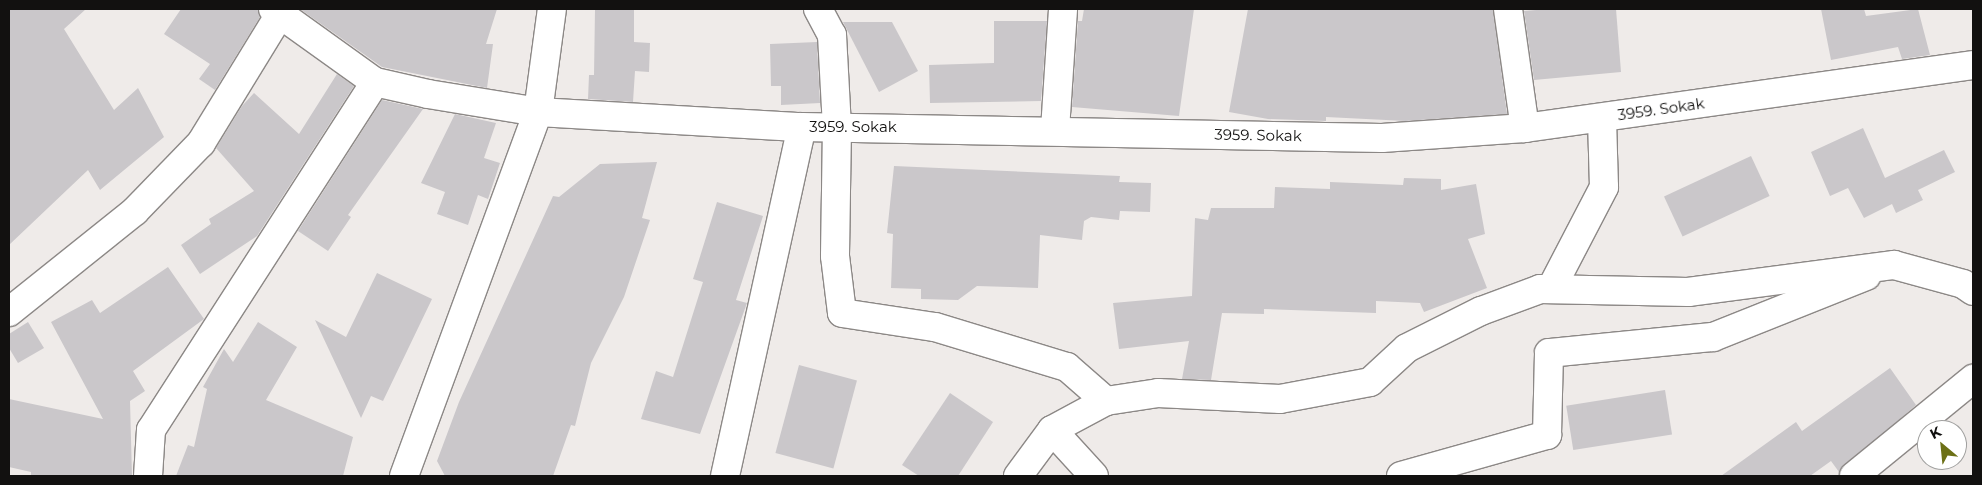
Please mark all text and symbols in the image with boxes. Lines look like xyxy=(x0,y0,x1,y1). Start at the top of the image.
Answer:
street label: 3959. Sokak xyxy=(1616,94,1706,124)
street label: 3959. Sokak xyxy=(809,118,897,136)
street label: 3959. Sokak xyxy=(1214,125,1302,145)
north arrow xyxy=(1917,420,1967,470)
text: K xyxy=(1927,422,1944,443)

